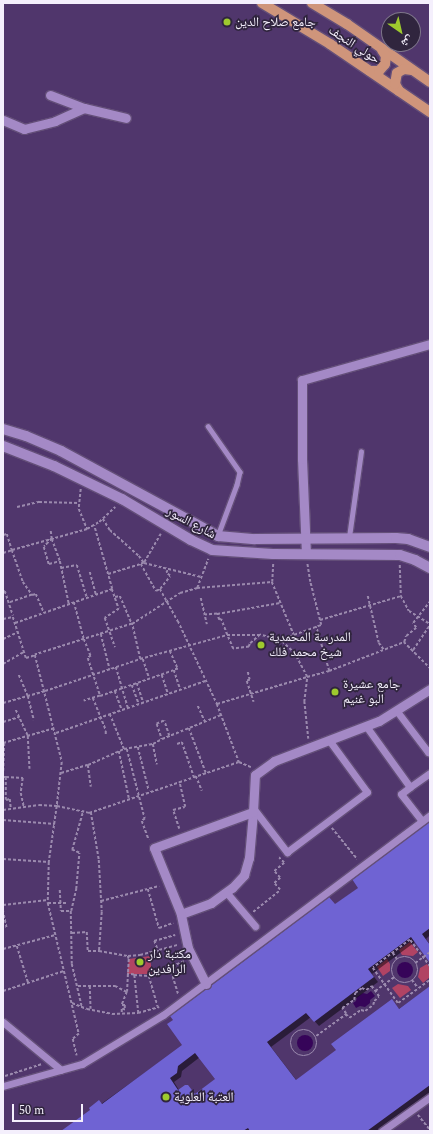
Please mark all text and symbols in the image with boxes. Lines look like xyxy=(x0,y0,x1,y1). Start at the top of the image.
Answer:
north arrow xyxy=(381,12,421,52)
place label: جامع صلاح الدين xyxy=(235,14,316,30)
marker: جامع صلاح الدين xyxy=(222,17,232,27)
street label: حولي النجف xyxy=(325,23,383,67)
text: ش xyxy=(398,31,417,52)
street label: شارع السور xyxy=(164,504,218,542)
place label: المدرسة المحمدية شيخ محمد فلك xyxy=(269,630,351,661)
marker: المدرسة المحمدية شيخ محمد فلك xyxy=(256,640,266,650)
place label: جامع عشيرة البو غنيم xyxy=(343,677,400,708)
marker: جامع عشيرة البو غنيم xyxy=(330,687,340,697)
place label: مكتبة دار الرافدين xyxy=(148,947,191,978)
marker: مكتبة دار الرافدين xyxy=(135,957,145,967)
place label: العتبة العلوية xyxy=(174,1089,234,1105)
marker: العتبة العلوية xyxy=(161,1092,171,1102)
scale bar xyxy=(14,1096,85,1122)
text: 50 m xyxy=(19,1101,44,1120)

